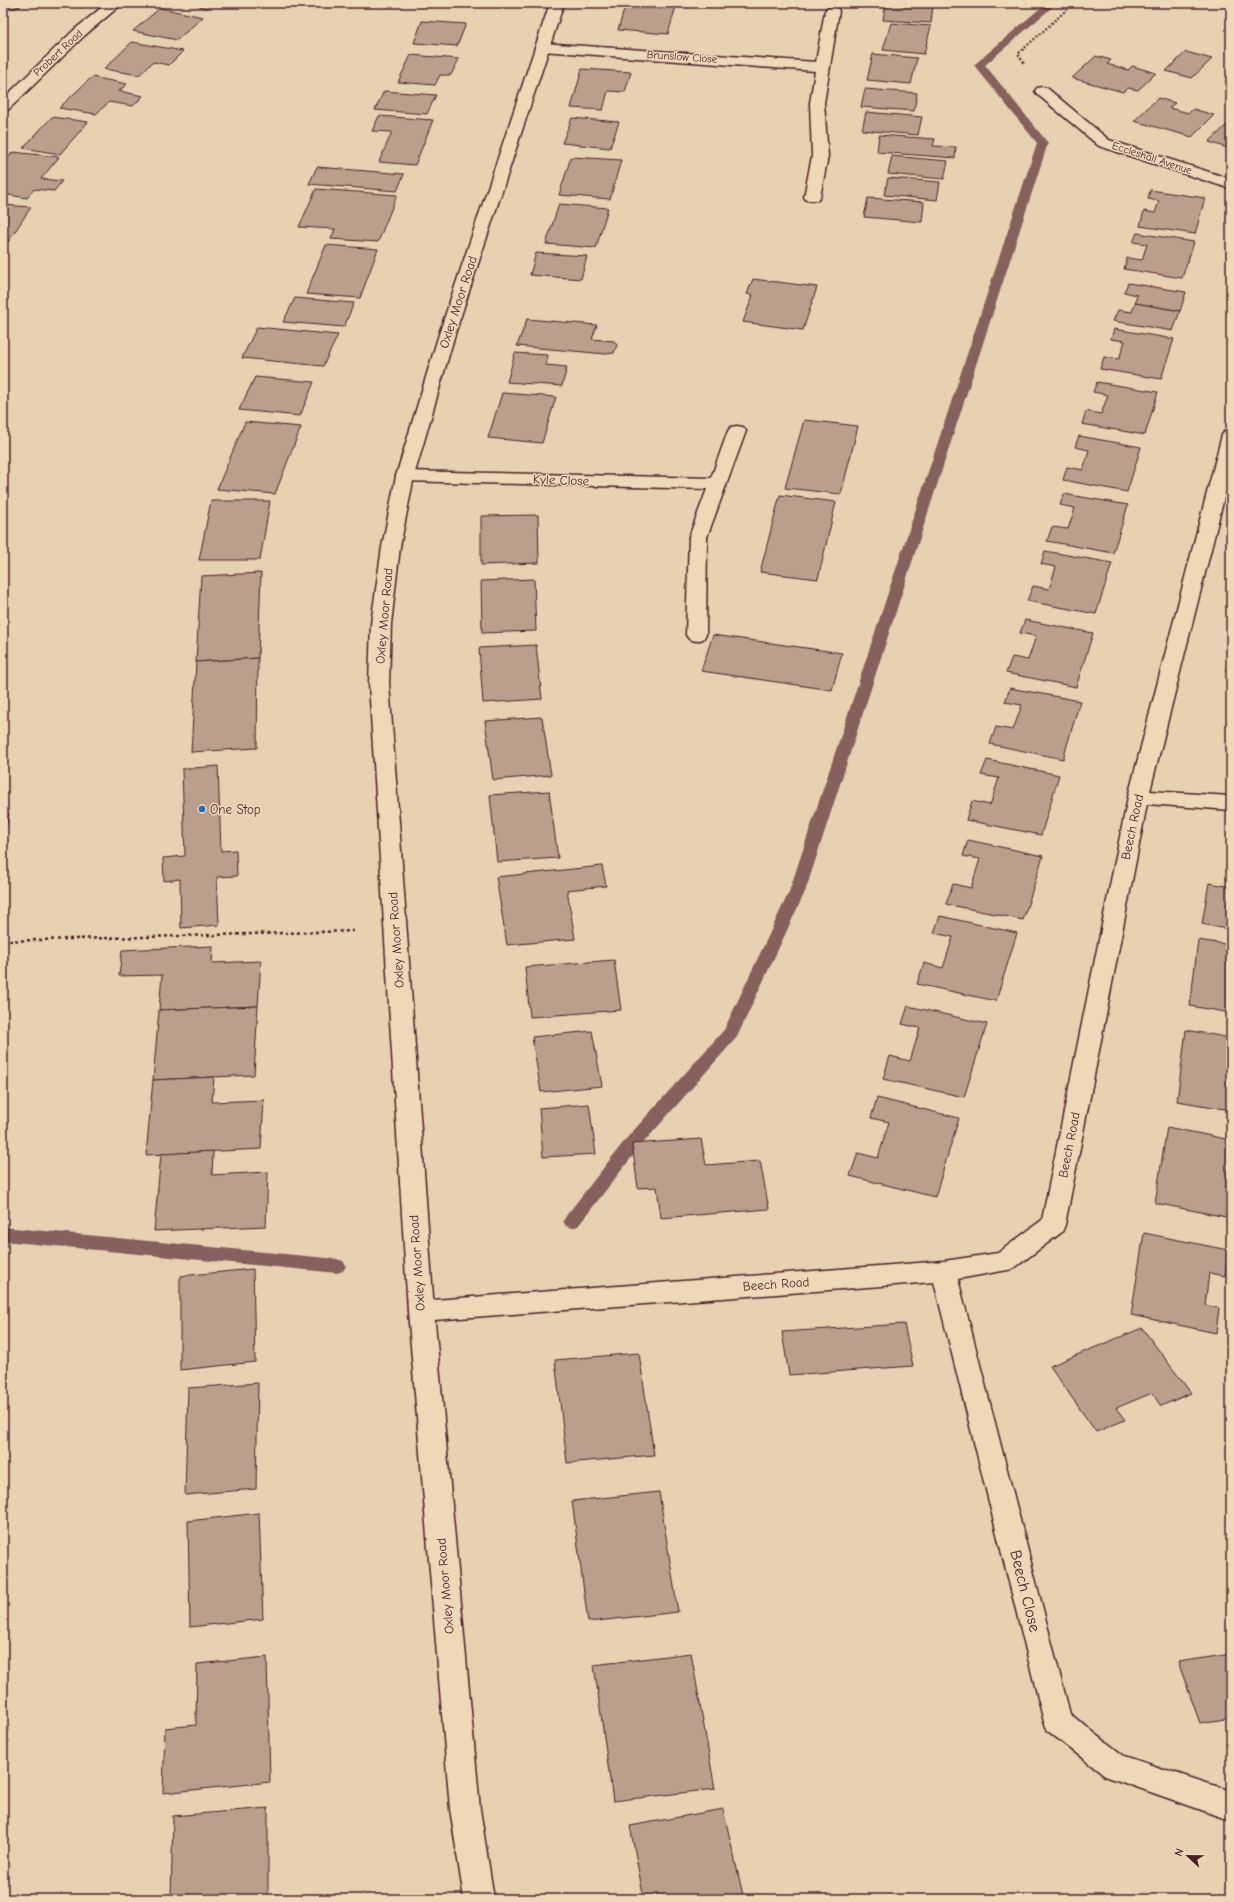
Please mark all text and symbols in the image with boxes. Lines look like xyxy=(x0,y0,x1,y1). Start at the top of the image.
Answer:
street label: Probert Road xyxy=(31,27,85,79)
street label: Brunslow Close xyxy=(646,48,718,66)
street label: Eccleshall Avenue xyxy=(1110,139,1194,177)
street label: Oxley Moor Road xyxy=(436,254,480,350)
street label: Kyle Close xyxy=(533,472,590,488)
street label: Oxley Moor Road xyxy=(372,567,396,665)
street label: Beech Road xyxy=(1118,793,1146,861)
place label: One Stop xyxy=(210,802,261,817)
marker: One Stop xyxy=(197,804,207,814)
street label: Oxley Moor Road xyxy=(385,891,407,989)
street label: Beech Road xyxy=(1055,1111,1083,1179)
street label: Oxley Moor Road xyxy=(406,1214,428,1312)
street label: Beech Road xyxy=(742,1274,810,1294)
street label: Oxley Moor Road xyxy=(433,1537,457,1635)
street label: Beech Close xyxy=(1006,1548,1044,1634)
north arrow xyxy=(1168,1836,1208,1876)
text: N xyxy=(1172,1847,1187,1858)

